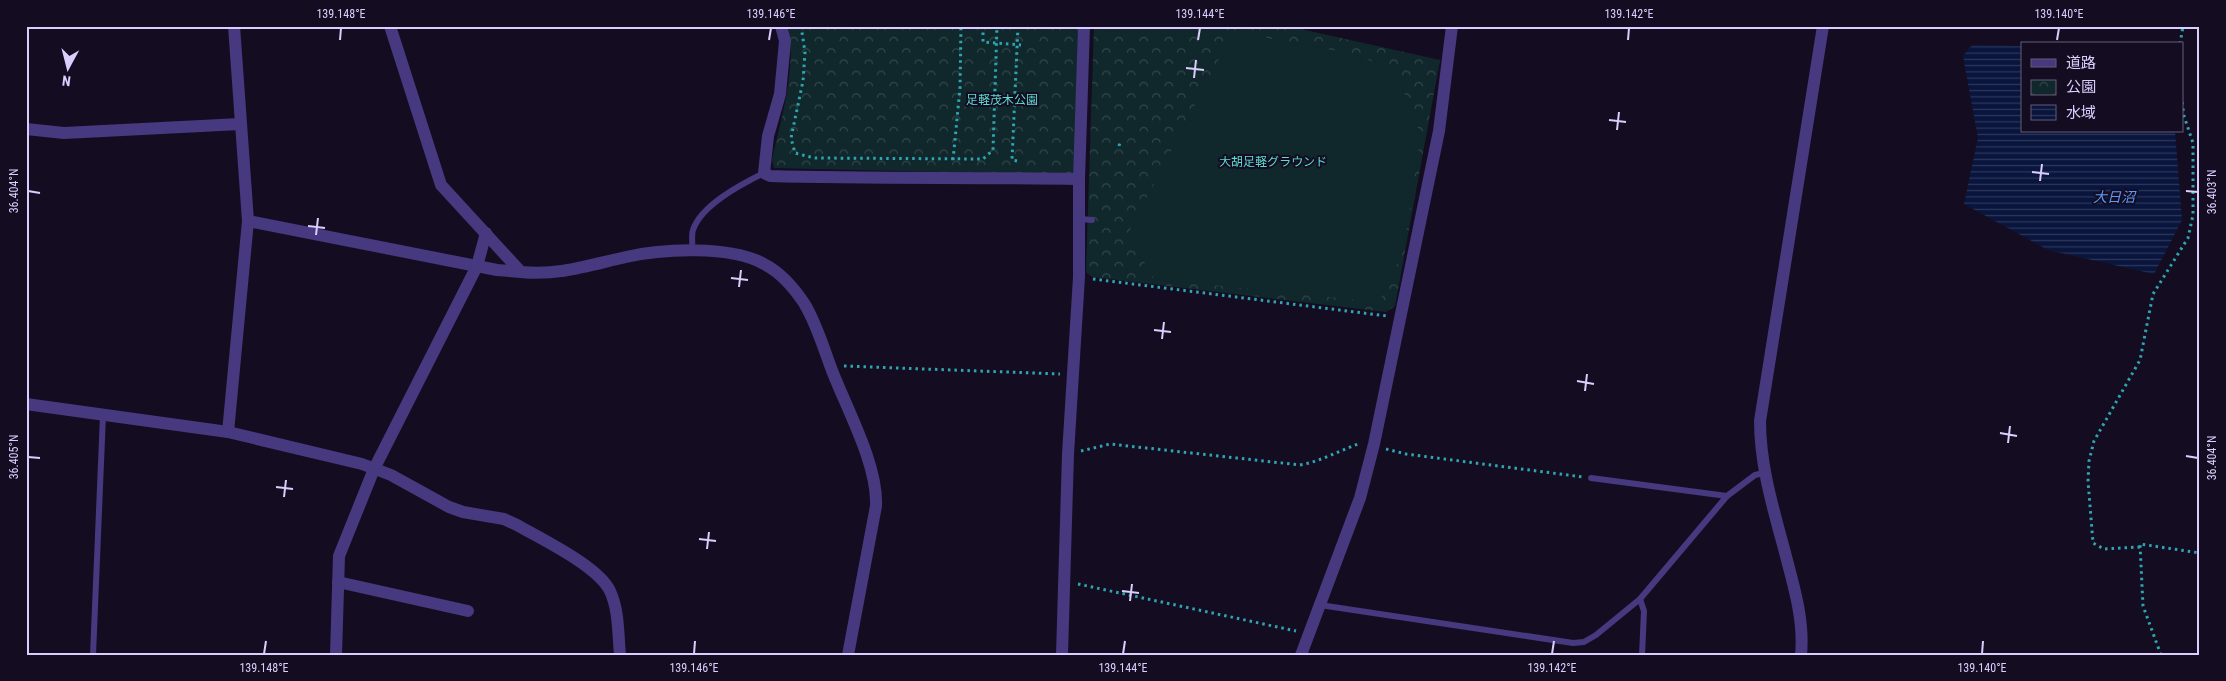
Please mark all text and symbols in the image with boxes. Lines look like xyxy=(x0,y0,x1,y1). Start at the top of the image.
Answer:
text: 139.148°E xyxy=(316,7,366,21)
text: 139.146°E xyxy=(746,7,796,21)
text: 139.144°E xyxy=(1175,7,1225,21)
text: 139.142°E xyxy=(1604,7,1654,21)
text: 139.140°E xyxy=(2034,7,2084,21)
north arrow xyxy=(42,42,92,92)
legend xyxy=(2021,42,2184,132)
text: 道路 xyxy=(2066,54,2096,72)
text: N xyxy=(61,72,72,89)
text: 公園 xyxy=(2066,78,2096,96)
park label: 足軽茂木公園 xyxy=(966,93,1038,107)
text: 水域 xyxy=(2066,104,2096,122)
park label: 大胡足軽グラウンド xyxy=(1219,155,1327,169)
text: 36.404°N xyxy=(7,169,21,213)
text: 36.403°N xyxy=(2205,170,2219,214)
water label: 大日沼 xyxy=(2093,189,2137,205)
text: 36.405°N xyxy=(7,435,21,479)
text: 36.404°N xyxy=(2205,436,2219,480)
text: 139.148°E xyxy=(239,661,289,675)
text: 139.146°E xyxy=(669,661,719,675)
text: 139.144°E xyxy=(1098,661,1148,675)
text: 139.142°E xyxy=(1527,661,1577,675)
text: 139.140°E xyxy=(1957,661,2007,675)

